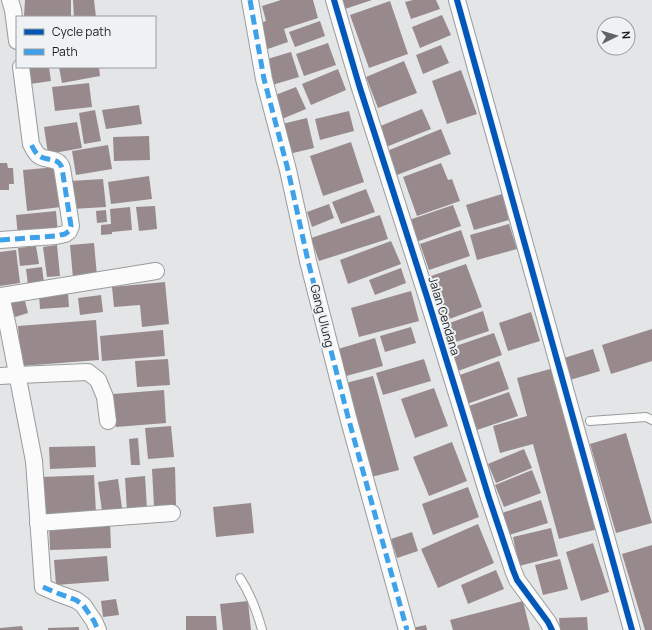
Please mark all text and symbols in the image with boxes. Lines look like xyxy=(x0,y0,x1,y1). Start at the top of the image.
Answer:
legend xyxy=(16,16,156,68)
north arrow xyxy=(596,16,636,56)
text: Cycle path xyxy=(52,23,111,40)
text: N xyxy=(619,30,634,40)
text: Path xyxy=(52,43,78,60)
street label: Jalan Cendana xyxy=(424,274,464,357)
street label: Gang Ulung xyxy=(306,283,339,349)

